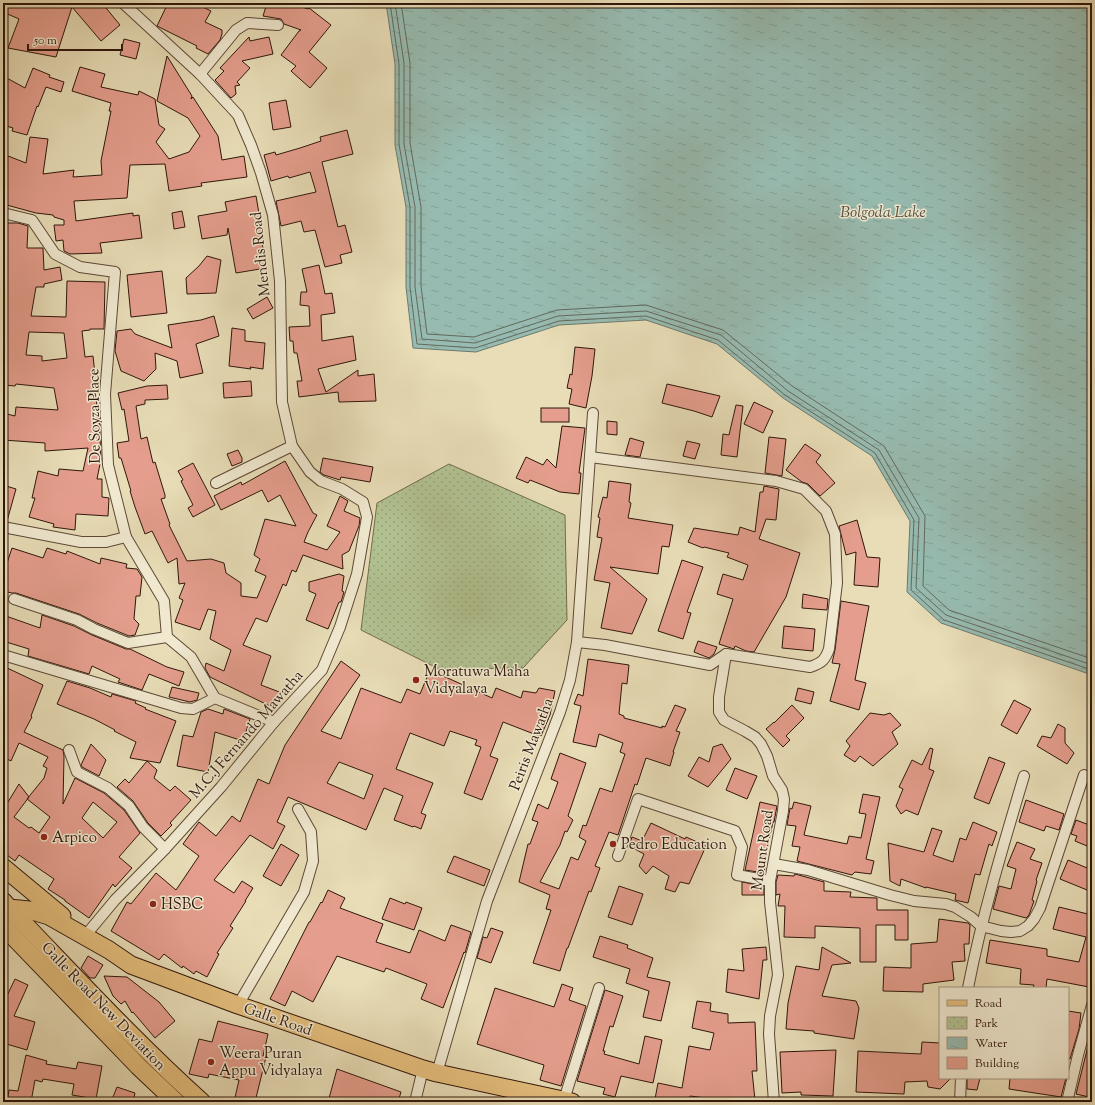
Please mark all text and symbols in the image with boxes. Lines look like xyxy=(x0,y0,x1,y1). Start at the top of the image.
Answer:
scale bar xyxy=(28,26,122,52)
text: 50 m xyxy=(33,32,57,50)
water label: Bolgoda_Lake xyxy=(840,202,926,225)
street label: Mendis Road xyxy=(247,210,276,297)
street label: De Soyza Place xyxy=(84,368,107,464)
place label: Moratuwa Maha Vidyalaya xyxy=(424,662,530,700)
street label: M.C.J Fernando Mawatha xyxy=(185,666,309,804)
marker: Moratuwa Maha Vidyalaya xyxy=(411,675,421,685)
street label: Peiris Mawatha xyxy=(505,695,560,794)
street label: Mount Road xyxy=(747,808,780,892)
place label: Arpico xyxy=(52,828,97,849)
marker: Arpico xyxy=(39,832,49,842)
place label: Pedro Education xyxy=(621,835,727,856)
marker: Pedro Education xyxy=(608,839,618,849)
place label: HSBC xyxy=(161,895,203,916)
marker: HSBC xyxy=(148,899,158,909)
street label: Galle Road New Deviation xyxy=(36,938,170,1076)
legend xyxy=(939,987,1069,1079)
text: Road xyxy=(975,995,1002,1013)
street label: Galle Road xyxy=(240,999,315,1042)
text: Park xyxy=(975,1015,998,1033)
text: Water xyxy=(975,1035,1008,1053)
place label: Weera Puran Appu Vidyalaya xyxy=(219,1044,323,1082)
text: Building xyxy=(975,1055,1019,1073)
marker: Weera Puran Appu Vidyalaya xyxy=(206,1057,216,1067)

